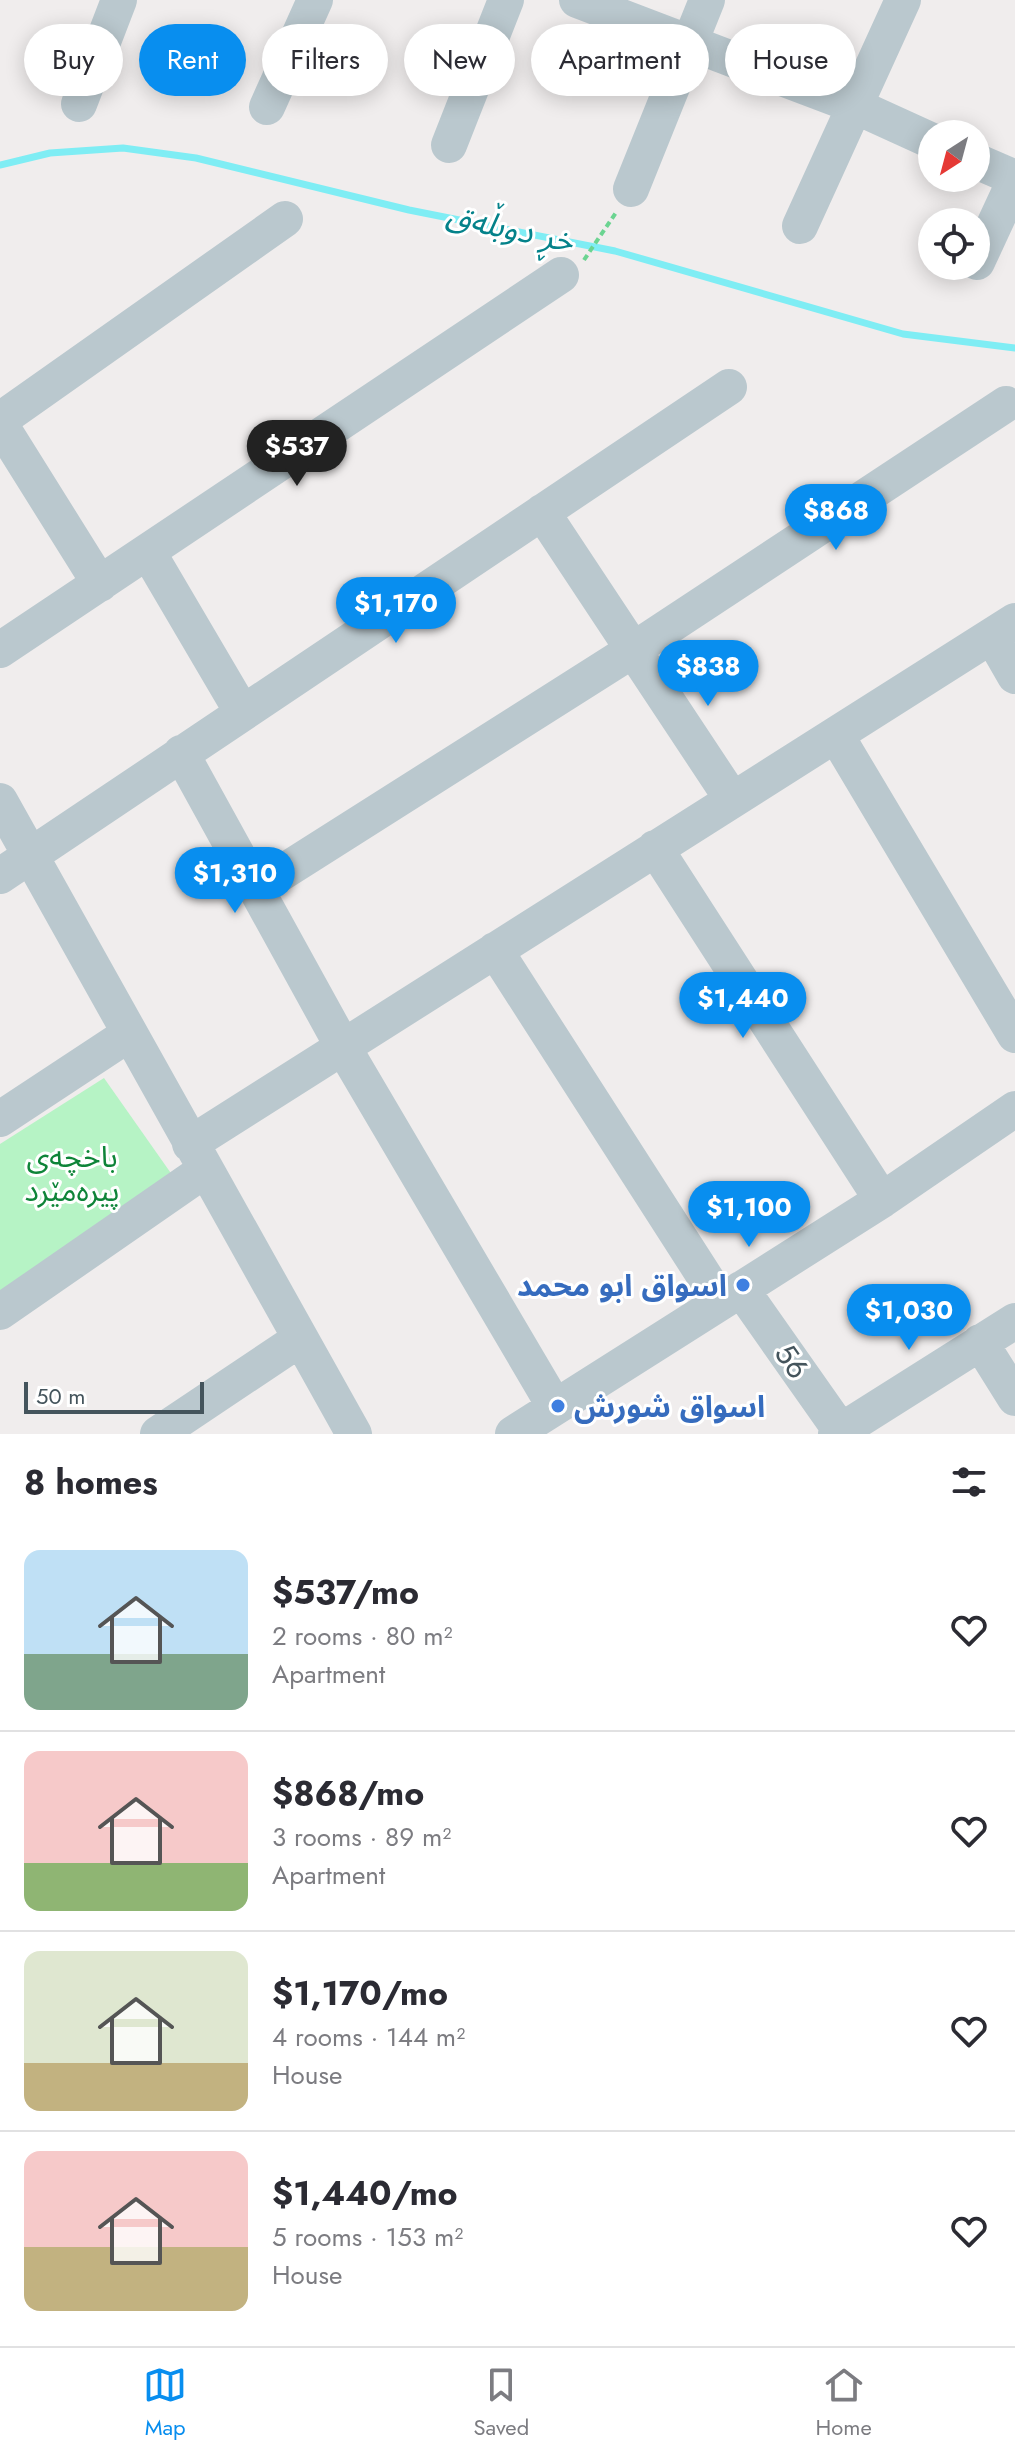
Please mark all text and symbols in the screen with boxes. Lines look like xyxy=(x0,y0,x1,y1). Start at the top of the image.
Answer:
chip: Buy xyxy=(24,24,123,96)
chip: Rent xyxy=(139,24,246,96)
chip: Filters xyxy=(262,24,388,96)
chip: New xyxy=(404,24,515,96)
chip: Apartment xyxy=(531,24,709,96)
chip: House xyxy=(725,24,856,96)
north arrow xyxy=(918,120,990,192)
map controls xyxy=(918,120,990,280)
water label: خڕ دوبڵەق xyxy=(441,192,579,268)
button: locate xyxy=(918,208,990,280)
pin: $537 xyxy=(250,420,344,488)
text: $537 xyxy=(265,427,329,465)
pin: $868 xyxy=(789,484,883,552)
text: $868 xyxy=(803,491,869,529)
pin: $1,170 xyxy=(331,577,461,645)
text: $1,170 xyxy=(354,584,438,622)
pin: $838 xyxy=(661,640,755,708)
text: $838 xyxy=(676,647,740,685)
pin: $1,310 xyxy=(170,847,300,915)
text: $1,310 xyxy=(193,854,277,892)
pin: $1,440 xyxy=(678,972,808,1040)
text: $1,440 xyxy=(697,979,789,1017)
park label: باخچەی پیرەمێرد xyxy=(24,1135,120,1212)
pin: $1,100 xyxy=(684,1181,814,1249)
text: $1,100 xyxy=(706,1188,792,1226)
place label: اسواق ابو محمد xyxy=(517,1264,727,1307)
marker: اسواق ابو محمد xyxy=(734,1276,752,1294)
pin: $1,030 xyxy=(844,1284,974,1352)
text: $1,030 xyxy=(865,1291,953,1329)
street label: 56 xyxy=(765,1335,819,1387)
scale bar xyxy=(24,1378,204,1414)
text: 50 m xyxy=(36,1380,85,1412)
place label: اسواق شورش xyxy=(574,1385,765,1428)
marker: اسواق شورش xyxy=(549,1397,567,1415)
text: 8 homes xyxy=(24,1458,158,1507)
icon: filters xyxy=(947,1460,991,1504)
text: $537/mo xyxy=(272,1568,419,1617)
icon: home xyxy=(88,1582,184,1678)
icon: heart xyxy=(947,1608,991,1652)
text: 2 rooms · 80 m² xyxy=(272,1617,453,1655)
text: Apartment xyxy=(272,1655,385,1693)
text: $868/mo xyxy=(272,1769,424,1818)
icon: home xyxy=(88,1783,184,1879)
icon: heart xyxy=(947,1809,991,1853)
text: 3 rooms · 89 m² xyxy=(272,1818,451,1856)
text: Apartment xyxy=(272,1856,385,1894)
text: $1,170/mo xyxy=(272,1969,448,2018)
icon: home xyxy=(88,1983,184,2079)
icon: heart xyxy=(947,2009,991,2053)
text: 4 rooms · 144 m² xyxy=(272,2018,465,2056)
text: House xyxy=(272,2056,342,2094)
text: $1,440/mo xyxy=(272,2169,458,2218)
icon: home xyxy=(88,2183,184,2279)
icon: heart xyxy=(947,2209,991,2253)
text: 5 rooms · 153 m² xyxy=(272,2218,463,2256)
text: House xyxy=(272,2256,342,2294)
tab: Map xyxy=(143,2363,187,2443)
tab: Saved xyxy=(473,2363,529,2443)
tab: Home xyxy=(816,2363,872,2443)

